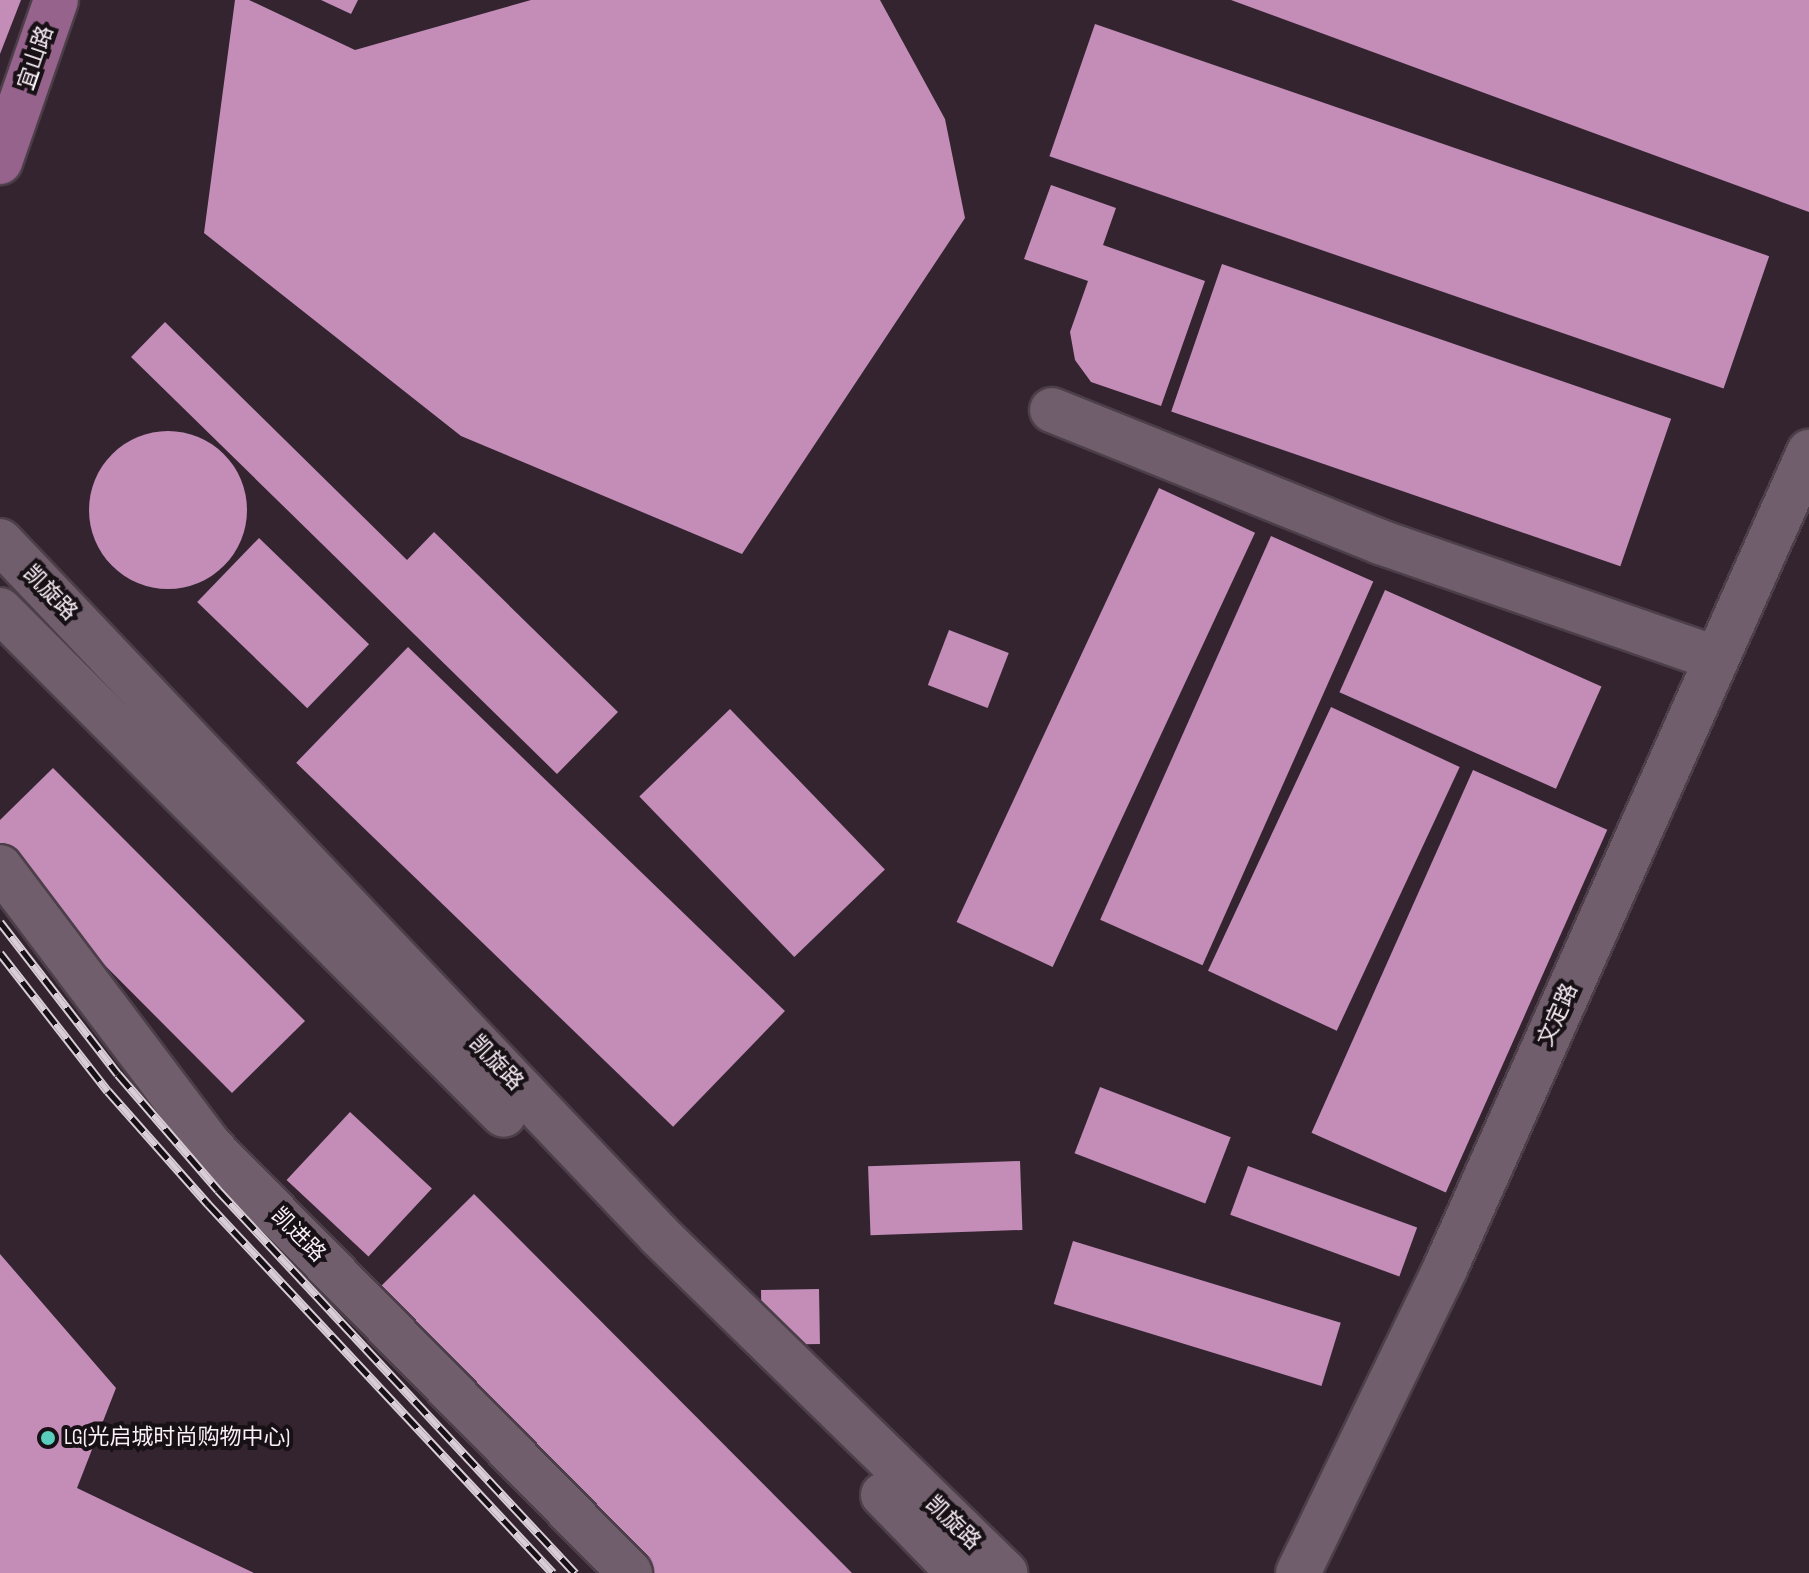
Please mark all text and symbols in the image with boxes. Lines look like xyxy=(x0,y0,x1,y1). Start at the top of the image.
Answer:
street label: 宜山路 xyxy=(13,23,59,93)
street label: 凯旋路 xyxy=(18,560,82,626)
street label: 文定路 xyxy=(1533,979,1583,1051)
street label: 凯旋路 xyxy=(464,1030,528,1096)
street label: 凯进路 xyxy=(265,1202,331,1268)
place label: LG(光启城时尚购物中心) xyxy=(64,1425,290,1451)
marker: LG(光启城时尚购物中心) xyxy=(39,1429,57,1447)
street label: 凯旋路 xyxy=(920,1491,986,1555)

